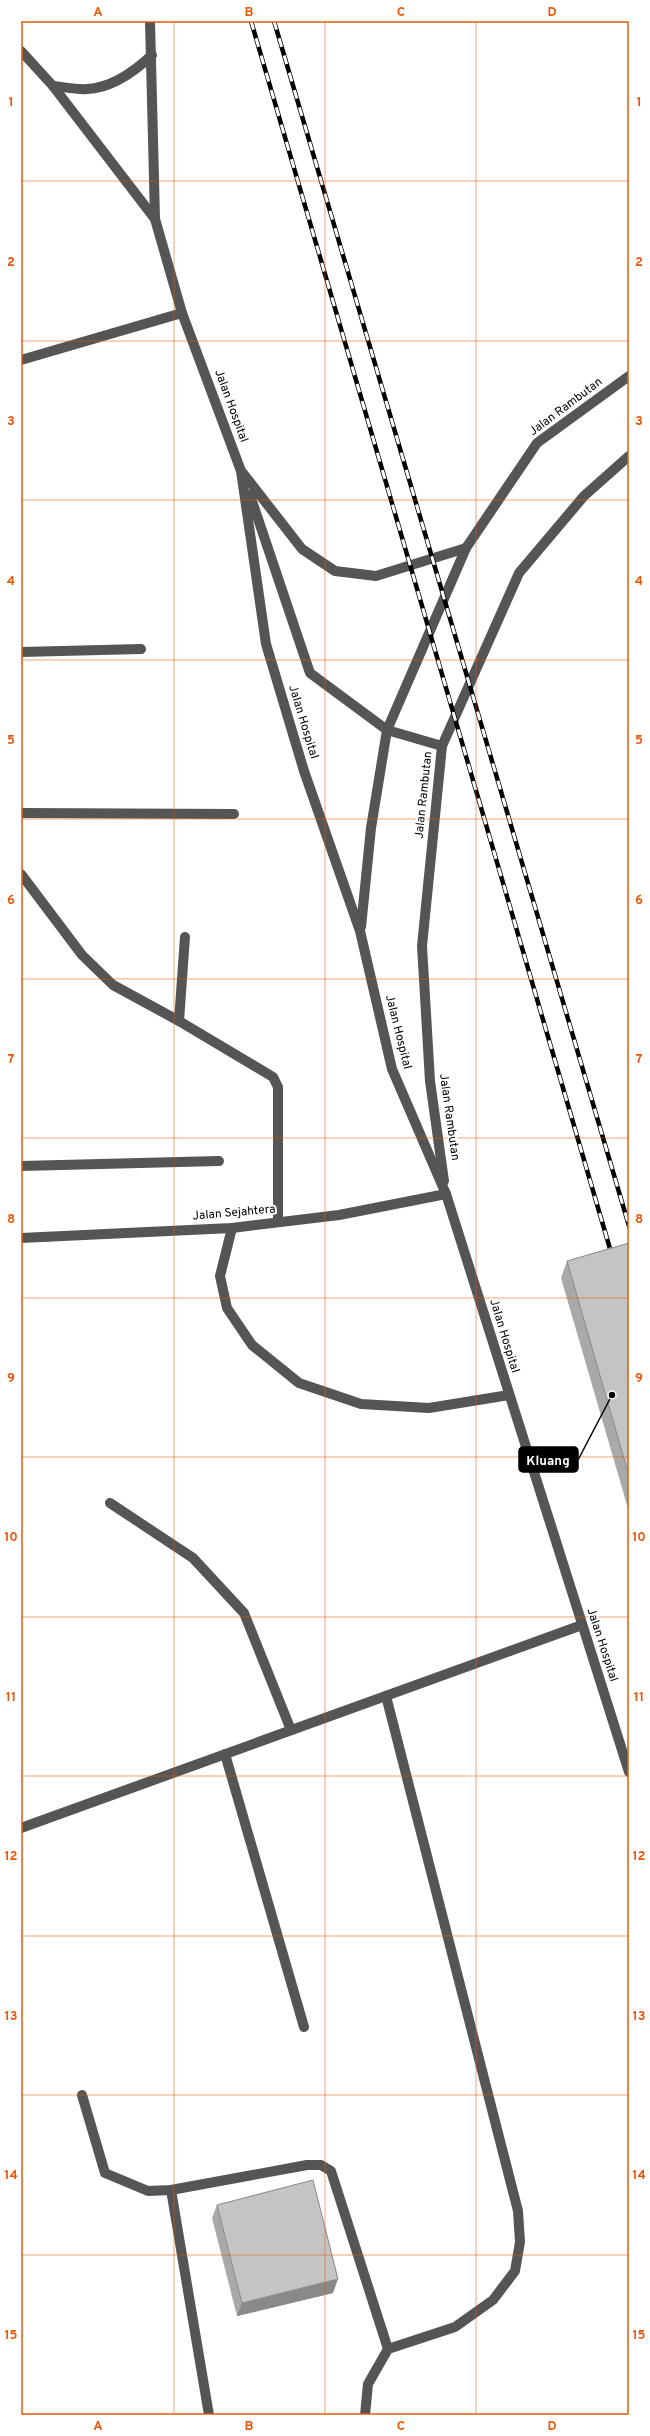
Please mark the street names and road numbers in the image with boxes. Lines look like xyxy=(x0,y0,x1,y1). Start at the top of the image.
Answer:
street label: Jalan Hospital xyxy=(210,367,252,445)
street label: Jalan Rambutan xyxy=(526,374,606,440)
street label: Jalan Hospital xyxy=(284,683,322,761)
street label: Jalan Rambutan xyxy=(411,751,437,839)
street label: Jalan Hospital xyxy=(381,993,415,1071)
street label: Jalan Rambutan xyxy=(435,1072,463,1162)
street label: Jalan Sejahtera xyxy=(192,1201,276,1225)
street label: Jalan Hospital xyxy=(485,1297,523,1375)
street label: Jalan Hospital xyxy=(583,1606,621,1684)

